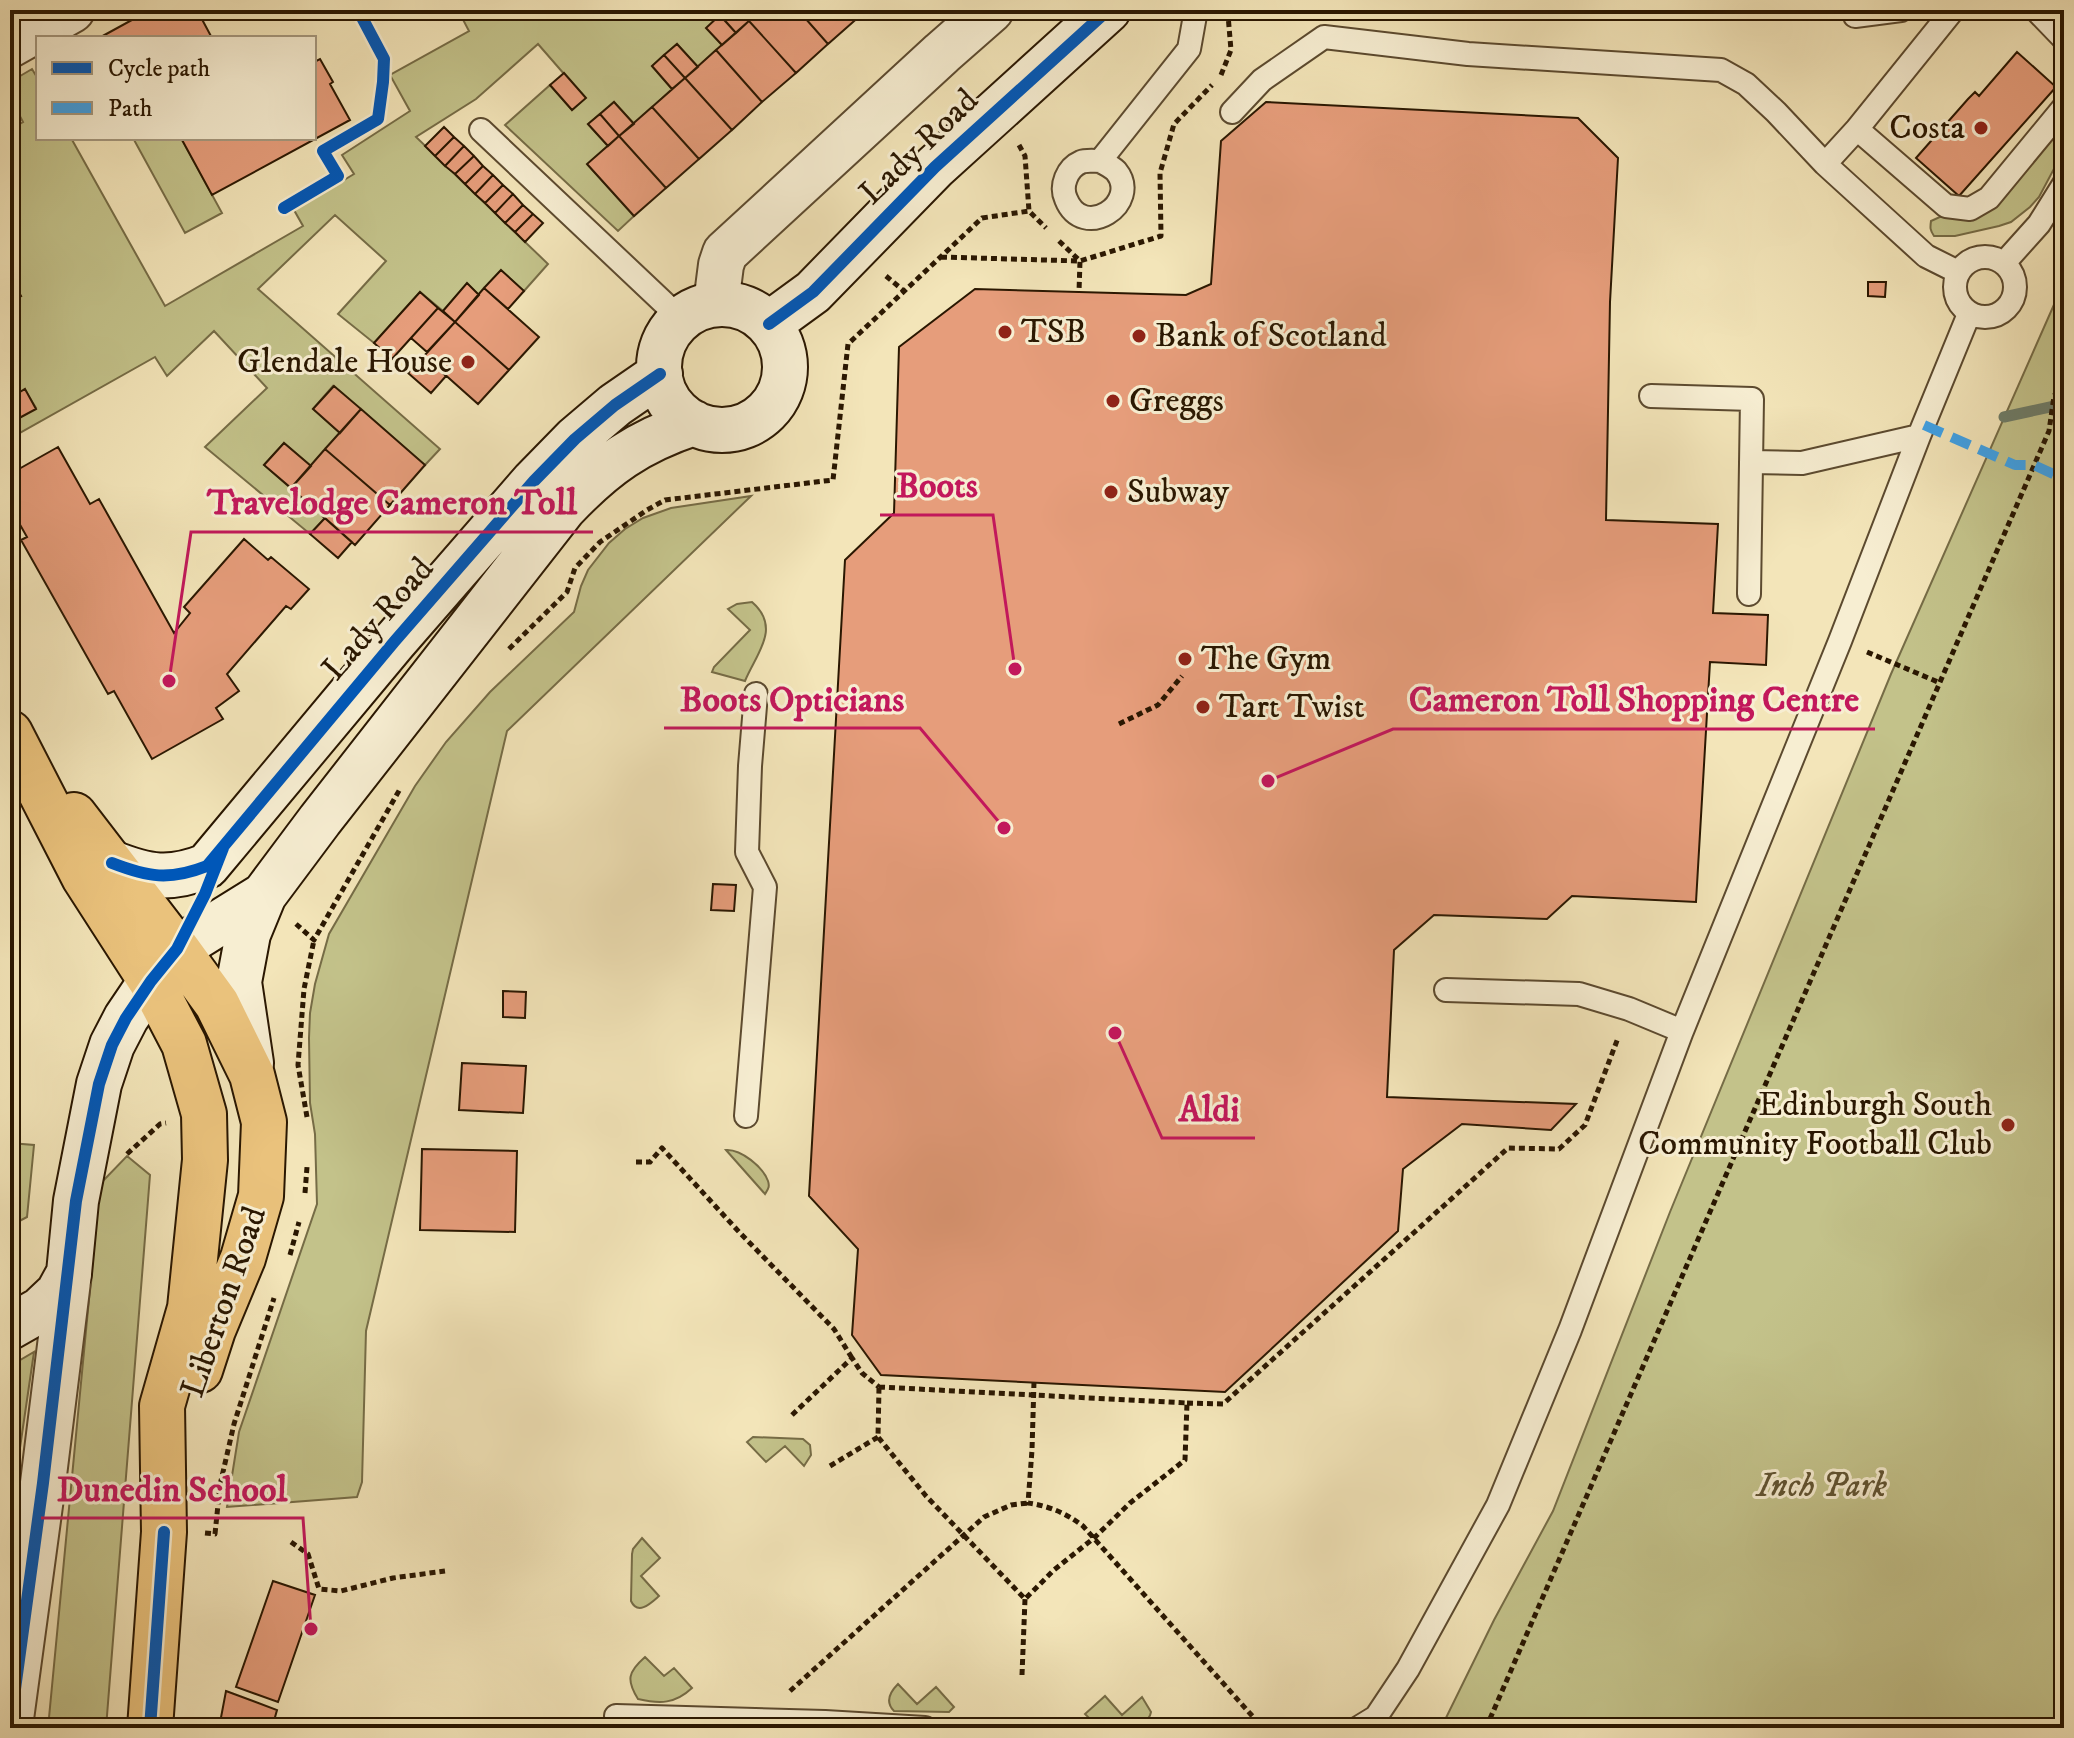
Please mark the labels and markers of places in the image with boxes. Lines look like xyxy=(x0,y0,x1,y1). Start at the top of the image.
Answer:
place label: Costa xyxy=(1889,107,1966,149)
marker: Costa xyxy=(1972,119,1990,137)
place label: TSB xyxy=(1021,311,1086,353)
place label: Bank of Scotland xyxy=(1155,315,1387,357)
marker: TSB xyxy=(996,323,1014,341)
marker: Bank of Scotland xyxy=(1130,327,1148,345)
place label: Glendale House xyxy=(237,341,452,383)
marker: Glendale House xyxy=(459,353,477,371)
place label: Greggs xyxy=(1129,380,1224,422)
marker: Greggs xyxy=(1104,392,1122,410)
callout: Boots xyxy=(880,455,993,515)
place label: Subway xyxy=(1127,471,1230,513)
callout: Travelodge Cameron Toll xyxy=(191,472,593,532)
marker: Subway xyxy=(1102,483,1120,501)
place label: The Gym xyxy=(1201,638,1331,680)
marker: The Gym xyxy=(1176,650,1194,668)
callout: Boots Opticians xyxy=(664,668,920,728)
callout: Cameron Toll Shopping Centre xyxy=(1393,669,1875,729)
place label: Tart Twist xyxy=(1219,686,1365,728)
marker: Tart Twist xyxy=(1194,698,1212,716)
callout: Aldi xyxy=(1162,1078,1255,1138)
place label: Edinburgh South Community Football Club xyxy=(1638,1084,1992,1165)
marker: Edinburgh South Community Football Club xyxy=(1999,1116,2017,1134)
callout: Dunedin School xyxy=(41,1458,303,1518)

